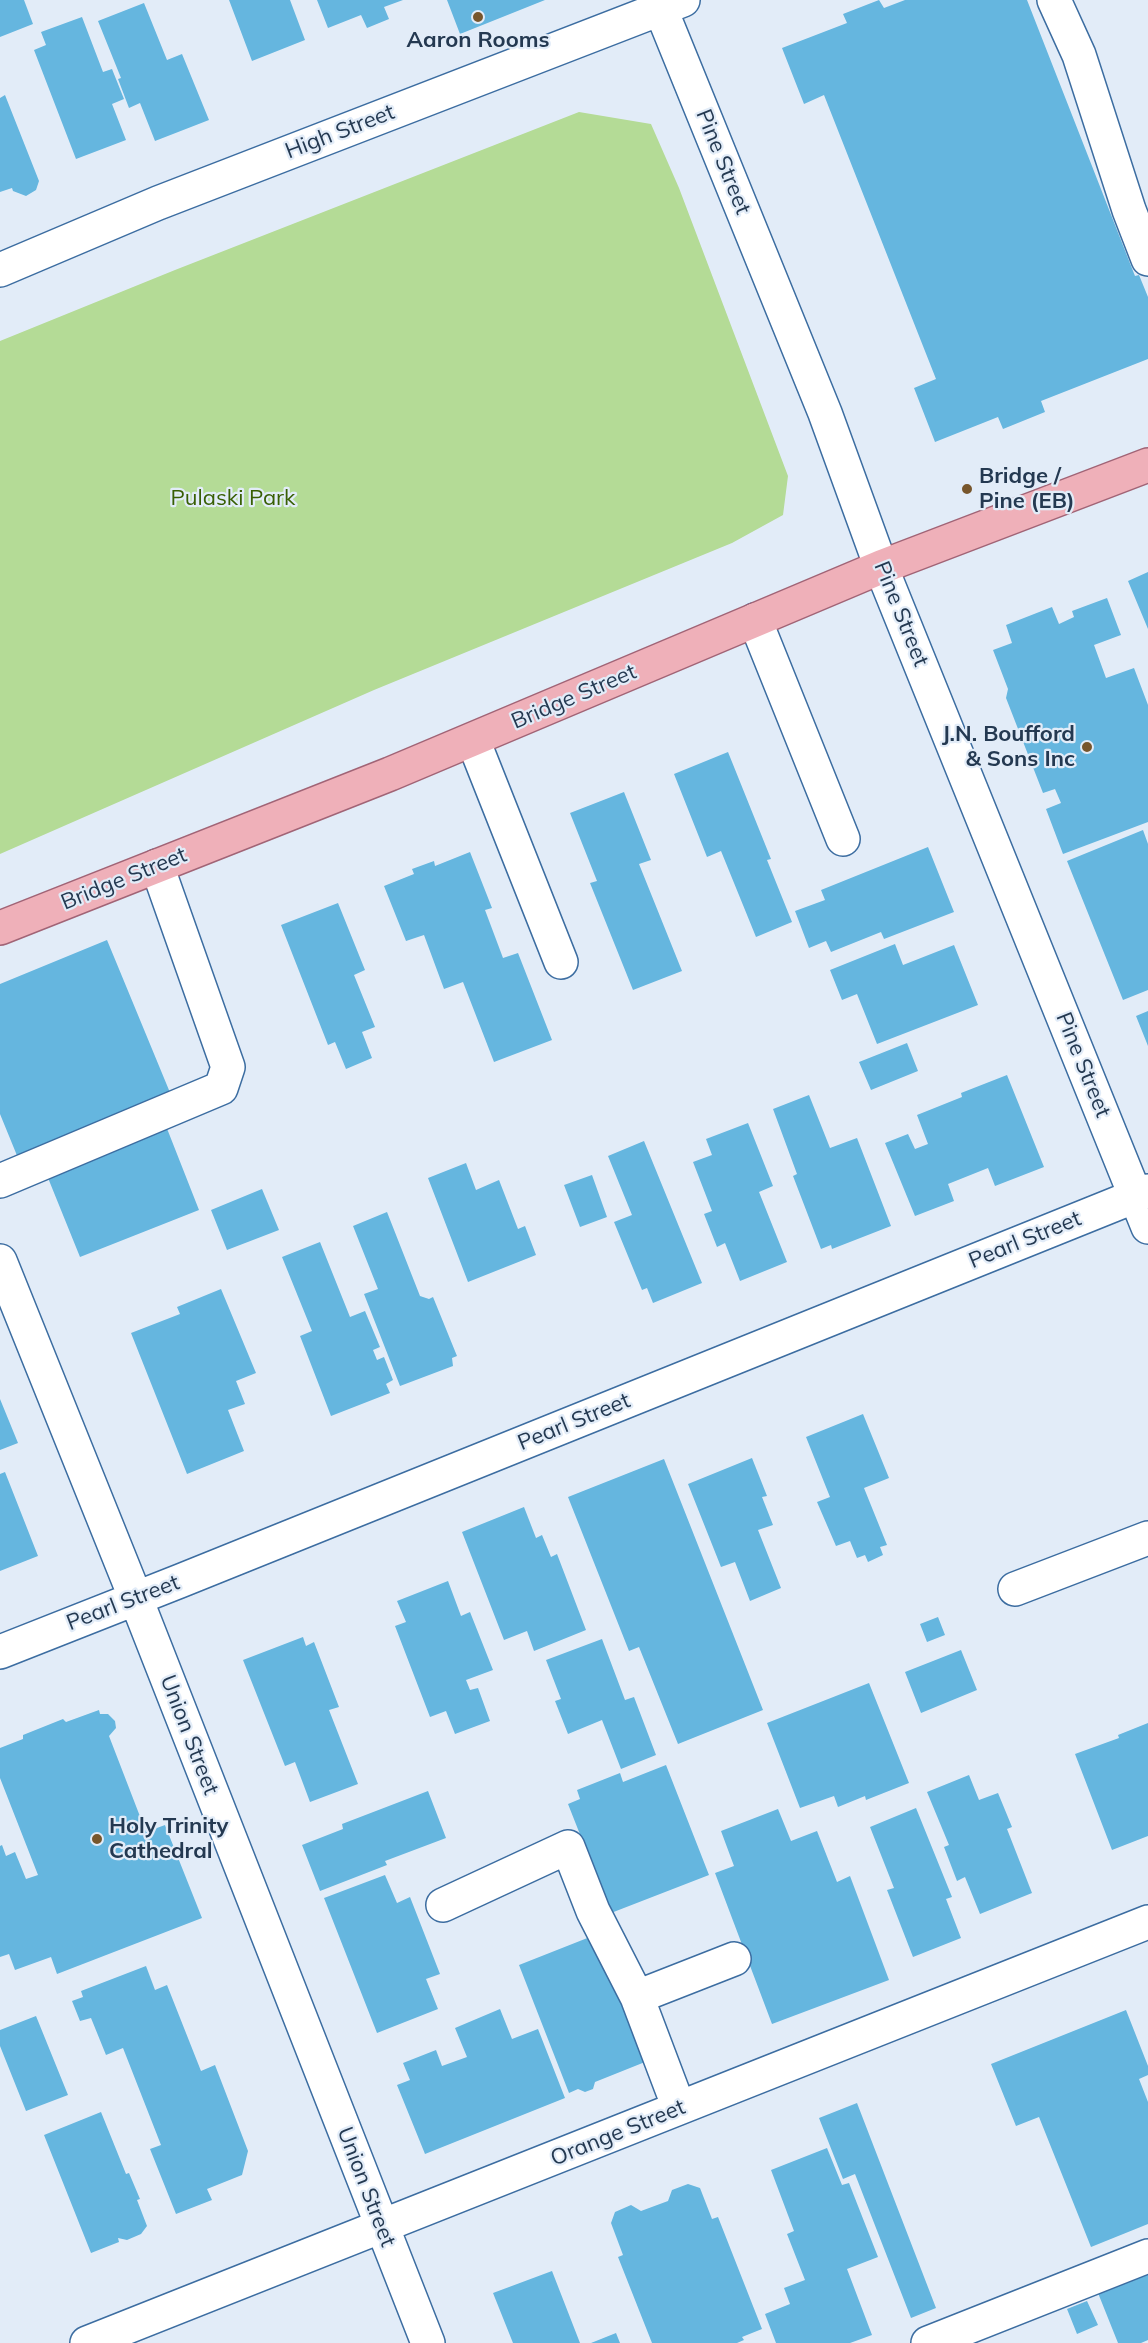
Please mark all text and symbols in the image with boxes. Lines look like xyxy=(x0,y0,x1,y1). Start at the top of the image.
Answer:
marker: Aaron Rooms xyxy=(471,10,485,24)
place label: Aaron Rooms xyxy=(407,27,549,53)
street label: High Street xyxy=(282,99,398,165)
street label: Pine Street xyxy=(690,106,756,218)
place label: Bridge / Pine (EB) xyxy=(979,463,1075,514)
marker: Bridge / Pine (EB) xyxy=(960,482,974,496)
park label: Pulaski Park xyxy=(171,485,295,511)
street label: Pine Street xyxy=(868,558,934,670)
street label: Bridge Street xyxy=(508,659,640,735)
place label: J.N. Boufford & Sons Inc xyxy=(942,721,1075,772)
marker: J.N. Boufford & Sons Inc xyxy=(1080,740,1094,754)
street label: Bridge Street xyxy=(57,842,191,916)
street label: Pine Street xyxy=(1050,1009,1116,1121)
street label: Pearl Street xyxy=(965,1206,1085,1274)
street label: Pearl Street xyxy=(514,1388,634,1456)
street label: Pearl Street xyxy=(63,1569,183,1637)
street label: Union Street xyxy=(154,1671,224,1799)
place label: Holy Trinity Cathedral xyxy=(109,1813,229,1864)
marker: Holy Trinity Cathedral xyxy=(90,1832,104,1846)
street label: Orange Street xyxy=(547,2094,689,2172)
street label: Union Street xyxy=(331,2123,401,2251)

